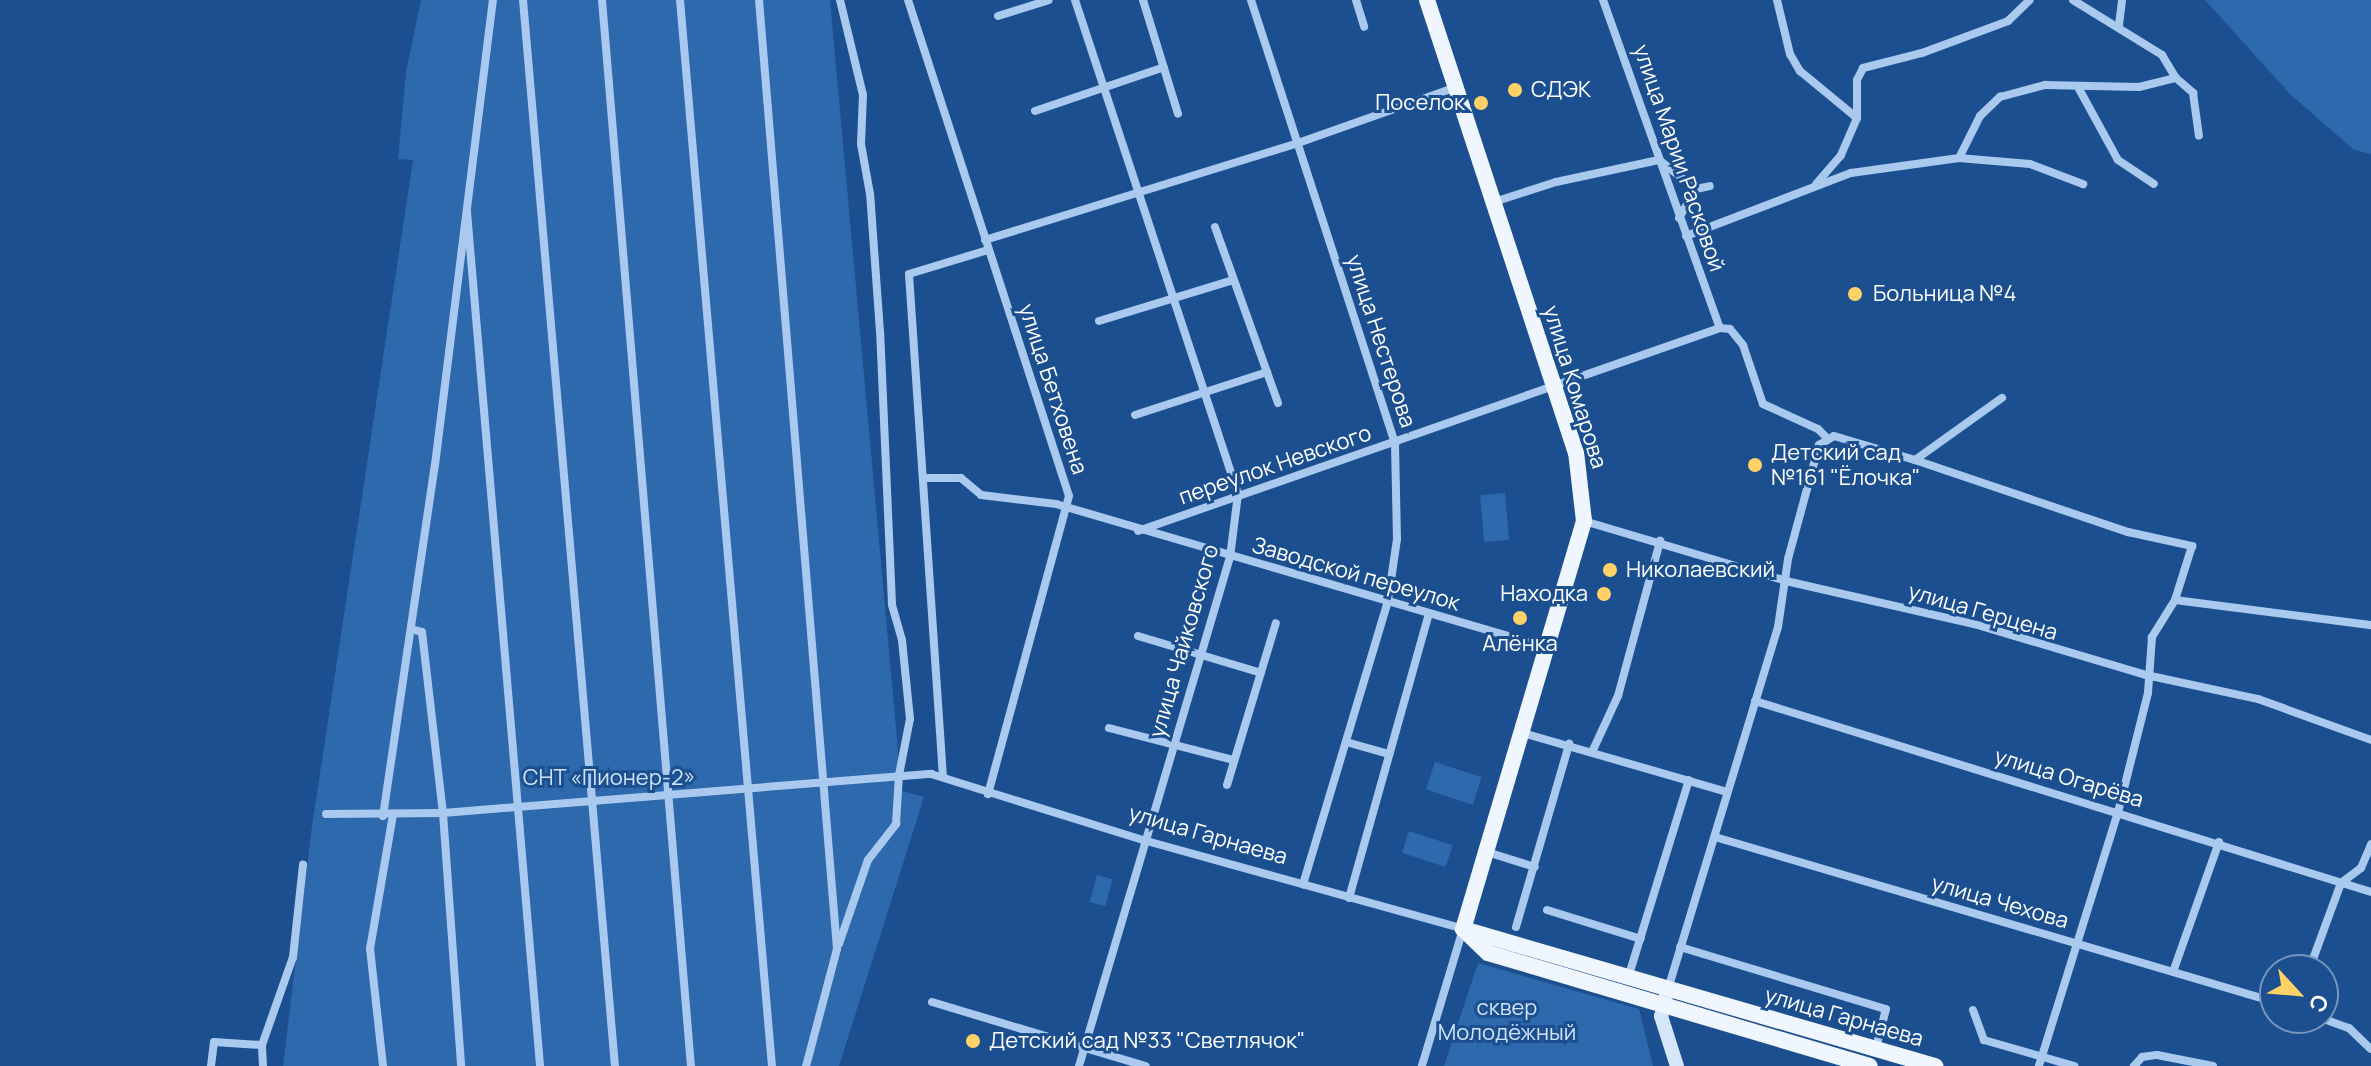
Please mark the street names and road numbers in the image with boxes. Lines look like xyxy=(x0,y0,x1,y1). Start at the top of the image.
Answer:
street label: улица Марии Расковой xyxy=(1628,41,1730,275)
street label: улица Нестерова xyxy=(1341,251,1421,431)
street label: улица Бетховена xyxy=(1013,300,1093,478)
street label: улица Комарова xyxy=(1538,302,1612,472)
street label: переулок Невского xyxy=(1175,420,1375,510)
street label: Заводской переулок xyxy=(1249,532,1463,616)
street label: улица Чайковского xyxy=(1144,541,1224,741)
street label: улица Герцена xyxy=(1905,578,2061,646)
street label: улица Огарёва xyxy=(1991,743,2147,813)
street label: улица Гарнаева xyxy=(1126,800,1290,870)
street label: улица Чехова xyxy=(1928,870,2072,934)
street label: улица Гарнаева xyxy=(1762,982,1926,1052)

